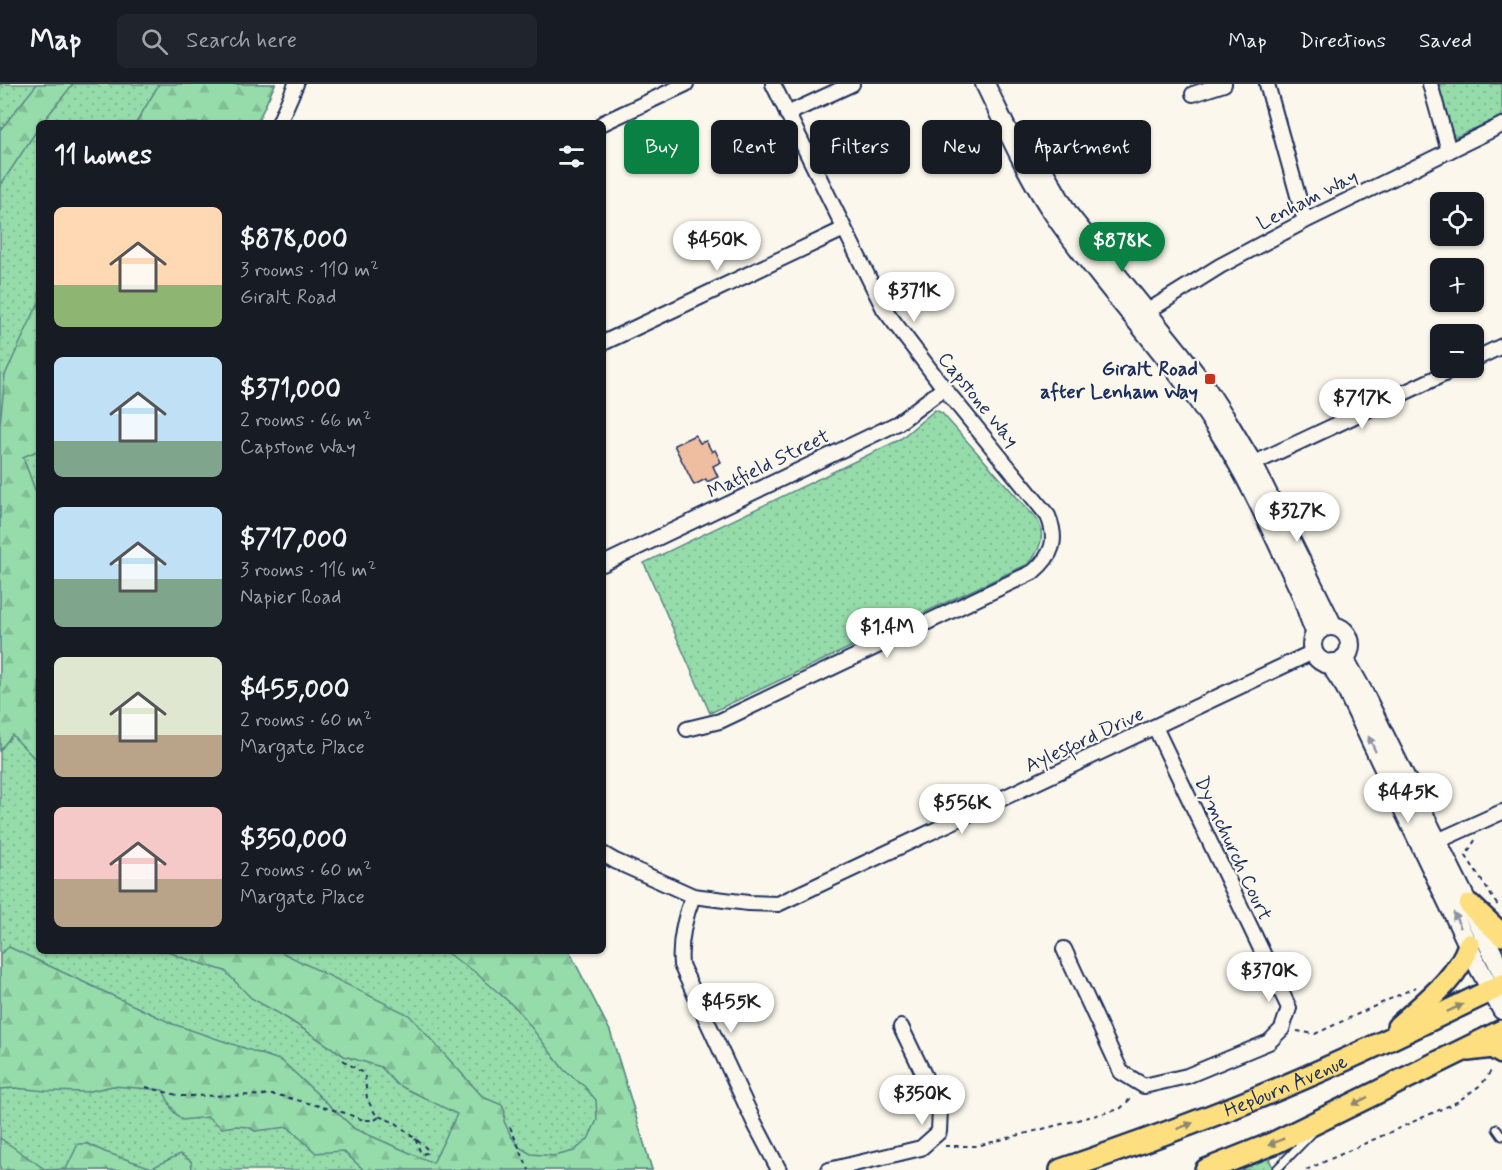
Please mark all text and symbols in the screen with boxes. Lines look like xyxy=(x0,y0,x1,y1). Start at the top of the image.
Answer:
search box xyxy=(117,14,537,68)
text: Map xyxy=(30,23,81,60)
icon: search xyxy=(138,25,171,58)
text: Search here xyxy=(186,27,297,55)
text: Map xyxy=(1228,27,1267,55)
text: Directions xyxy=(1300,27,1386,55)
text: Saved xyxy=(1419,27,1472,55)
chip: Buy xyxy=(624,120,699,174)
chip: Rent xyxy=(711,120,798,174)
chip: Filters xyxy=(810,120,910,174)
chip: New xyxy=(922,120,1002,174)
chip: Apartment xyxy=(1014,120,1151,174)
text: 11 homes xyxy=(54,139,152,173)
icon: filters xyxy=(555,140,588,173)
street label: Lenham Way xyxy=(1253,163,1363,237)
map controls xyxy=(1430,192,1484,378)
button: locate xyxy=(1430,192,1484,246)
pin: $450K xyxy=(675,221,759,272)
pin: $878K xyxy=(1080,222,1164,273)
text: $878,000 xyxy=(240,223,348,257)
text: $450K xyxy=(687,227,747,254)
text: $878K xyxy=(1093,228,1151,255)
icon: home xyxy=(102,231,174,303)
text: 3 rooms · 110 m² xyxy=(240,257,379,284)
button: + xyxy=(1430,258,1484,312)
pin: $371K xyxy=(872,272,956,323)
text: $371K xyxy=(888,278,940,305)
text: Giralt Road xyxy=(240,284,336,311)
button: − xyxy=(1430,324,1484,378)
street label: Capstone Way xyxy=(931,346,1025,453)
place label: Giralt Road after Lenham Way xyxy=(1040,356,1198,406)
marker: Giralt Road after Lenham Way xyxy=(1203,372,1217,386)
text: $371,000 xyxy=(240,373,341,407)
pin: $717K xyxy=(1320,379,1404,430)
icon: home xyxy=(102,381,174,453)
text: $717K xyxy=(1333,385,1391,412)
text: 2 rooms · 66 m² xyxy=(240,407,371,434)
street label: Matfield Street xyxy=(703,423,834,506)
text: Capstone Way xyxy=(240,434,356,461)
pin: $327K xyxy=(1255,492,1339,543)
text: $327K xyxy=(1269,498,1325,525)
text: $717,000 xyxy=(240,523,347,557)
icon: home xyxy=(102,531,174,603)
text: 3 rooms · 116 m² xyxy=(240,557,376,584)
text: Napier Road xyxy=(240,584,341,611)
pin: $1.4M xyxy=(845,608,929,659)
text: $1.4M xyxy=(860,614,914,641)
text: $455,000 xyxy=(240,673,349,707)
icon: home xyxy=(102,681,174,753)
street label: Aylesford Drive xyxy=(1021,701,1149,782)
text: 2 rooms · 60 m² xyxy=(240,707,372,734)
text: Margate Place xyxy=(240,734,365,761)
one-way arrow xyxy=(1368,736,1377,753)
street label: Dymchurch Court xyxy=(1187,772,1278,925)
pin: $445K xyxy=(1366,773,1450,824)
text: $445K xyxy=(1378,779,1438,806)
pin: $556K xyxy=(920,784,1004,835)
text: $556K xyxy=(933,790,991,817)
text: $350,000 xyxy=(240,823,347,857)
icon: home xyxy=(102,831,174,903)
text: 2 rooms · 60 m² xyxy=(240,857,372,884)
text: Margate Place xyxy=(240,884,365,911)
one-way arrow xyxy=(1453,911,1462,928)
pin: $370K xyxy=(1227,952,1311,1003)
text: $370K xyxy=(1241,958,1298,985)
pin: $455K xyxy=(689,983,773,1034)
text: $455K xyxy=(701,989,761,1016)
one-way arrow xyxy=(1446,1003,1463,1012)
street label: Hepburn Avenue xyxy=(1220,1048,1352,1125)
pin: $350K xyxy=(880,1075,964,1126)
text: $350K xyxy=(893,1081,951,1108)
one-way arrow xyxy=(1352,1096,1369,1105)
one-way arrow xyxy=(1176,1121,1194,1130)
one-way arrow xyxy=(1266,1137,1284,1147)

